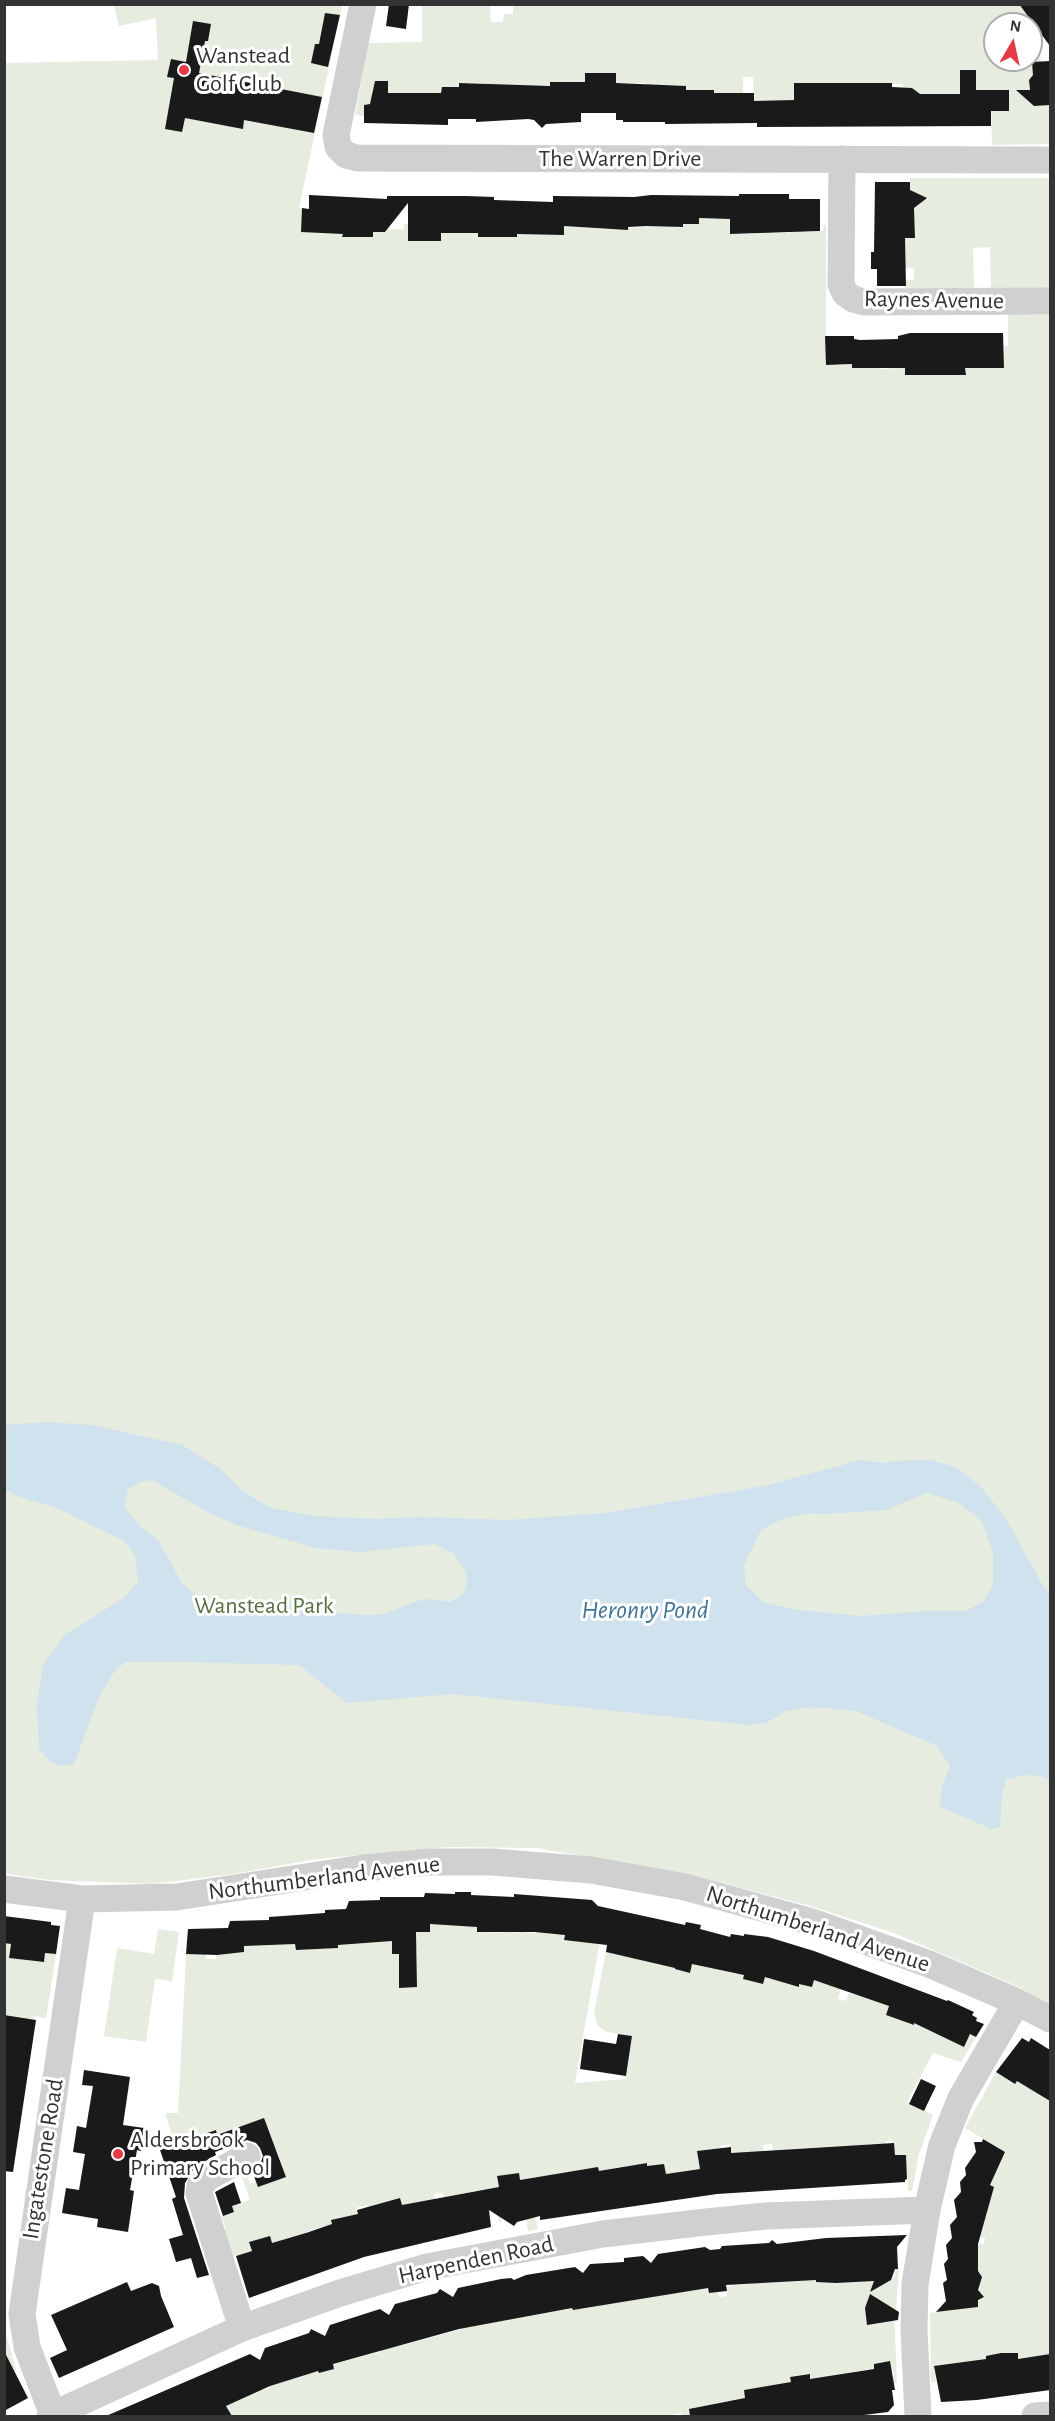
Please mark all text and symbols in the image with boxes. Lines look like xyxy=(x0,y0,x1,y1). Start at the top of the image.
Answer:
north arrow xyxy=(983,12,1043,72)
text: N xyxy=(1009,17,1022,35)
place label: Wanstead Golf Club xyxy=(196,42,290,98)
marker: Wanstead Golf Club xyxy=(177,63,191,77)
street label: The Warren Drive xyxy=(539,145,701,173)
street label: Raynes Avenue xyxy=(864,284,1004,316)
park label: Wanstead Park xyxy=(194,1592,334,1620)
water label: Heronry Pond xyxy=(581,1594,709,1626)
street label: Northumberland Avenue xyxy=(206,1849,442,1907)
street label: Northumberland Avenue xyxy=(703,1879,933,1979)
street label: Ingatestone Road xyxy=(16,2077,70,2241)
place label: Aldersbrook Primary School xyxy=(130,2126,270,2182)
marker: Aldersbrook Primary School xyxy=(111,2147,125,2161)
street label: Harpenden Road xyxy=(396,2230,556,2290)

